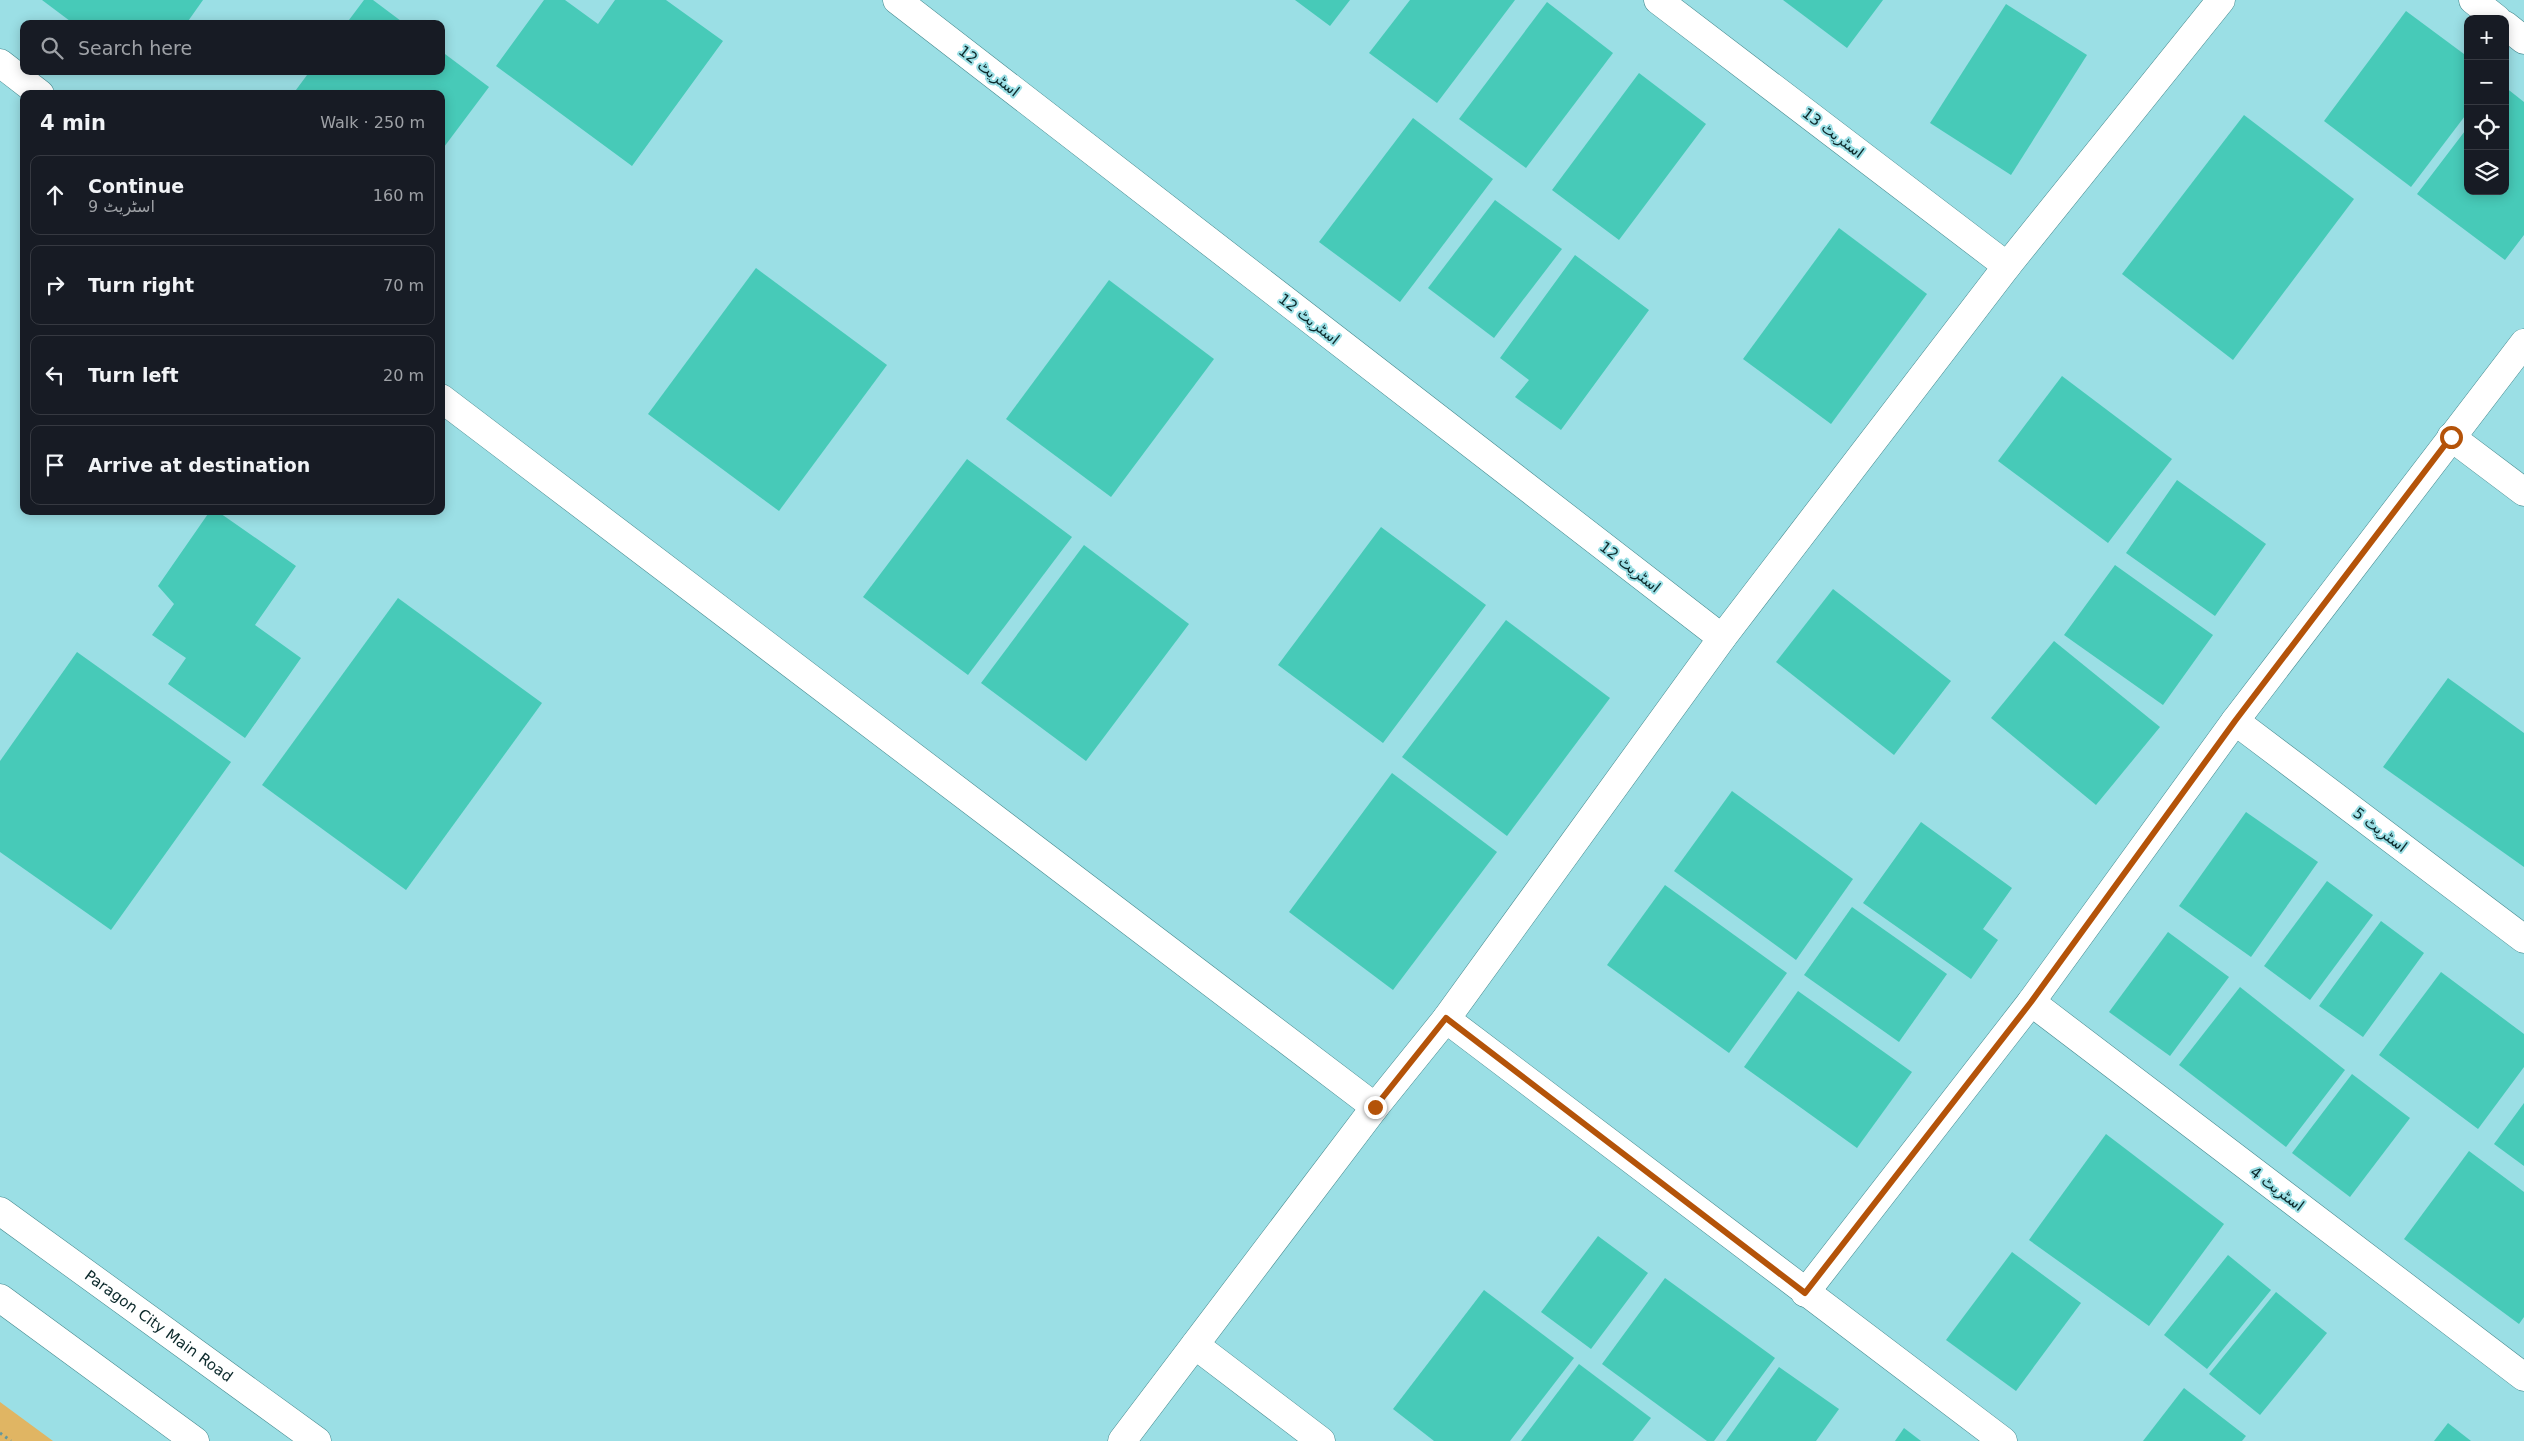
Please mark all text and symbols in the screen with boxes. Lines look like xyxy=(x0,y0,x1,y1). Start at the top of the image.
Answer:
map controls xyxy=(2464,15,2509,195)
button: + xyxy=(2464,15,2509,60)
search box xyxy=(20,20,445,75)
icon: search xyxy=(38,34,66,62)
text: Search here xyxy=(78,37,192,59)
street label: اسٹریٹ 12 xyxy=(955,42,1023,100)
button: − xyxy=(2464,60,2509,105)
street label: اسٹریٹ 13 xyxy=(1799,104,1867,162)
button: locate xyxy=(2464,105,2509,150)
text: 4 min xyxy=(40,111,106,135)
text: Walk · 250 m xyxy=(320,113,425,132)
button: layers xyxy=(2464,150,2509,195)
text: Continue xyxy=(88,175,184,197)
icon: ahead xyxy=(41,181,69,209)
text: 160 m xyxy=(373,186,424,205)
text: اسٹریٹ 9 xyxy=(88,197,155,216)
icon: right xyxy=(41,271,69,299)
text: Turn right xyxy=(88,274,194,296)
text: 70 m xyxy=(383,276,424,295)
street label: اسٹریٹ 12 xyxy=(1275,290,1343,348)
icon: left xyxy=(41,361,69,389)
text: Turn left xyxy=(88,364,179,386)
text: 20 m xyxy=(383,366,424,385)
route start xyxy=(2440,426,2463,449)
icon: arrive xyxy=(41,451,69,479)
text: Arrive at destination xyxy=(88,454,310,476)
street label: اسٹریٹ 12 xyxy=(1596,538,1664,596)
street label: اسٹریٹ 5 xyxy=(2350,804,2410,856)
route end xyxy=(1364,1096,1387,1119)
street label: اسٹریٹ 4 xyxy=(2247,1163,2307,1215)
street label: Paragon City Main Road xyxy=(81,1266,236,1386)

